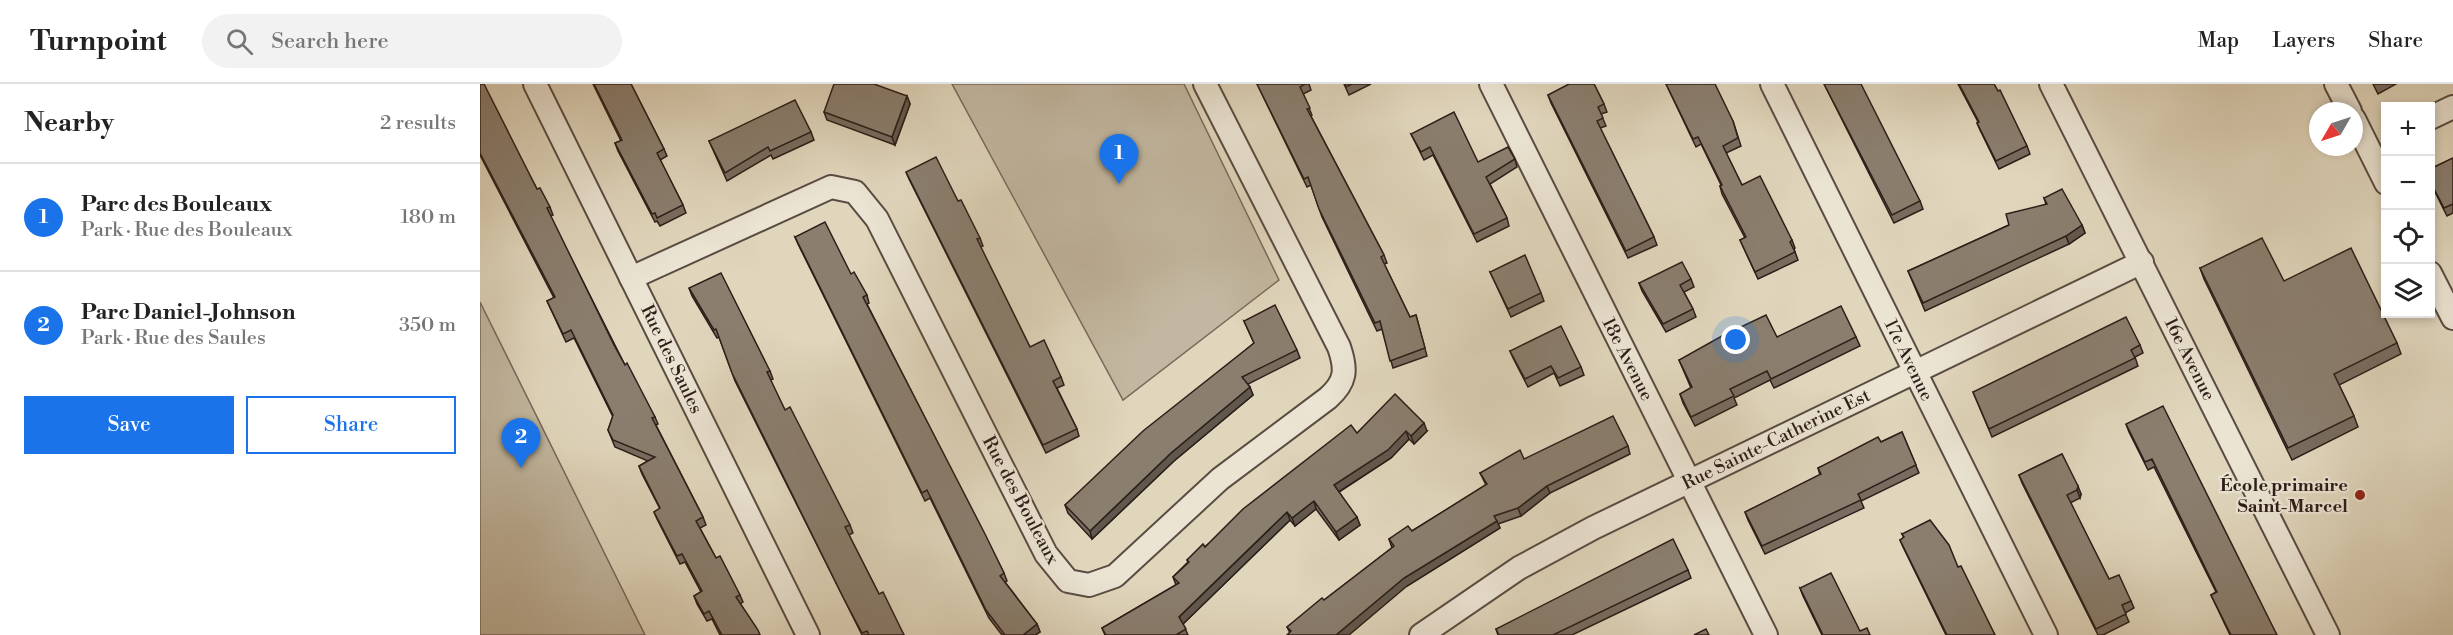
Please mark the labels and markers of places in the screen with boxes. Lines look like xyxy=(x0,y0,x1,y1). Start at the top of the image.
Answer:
pin: 1 xyxy=(1100,135,1138,184)
pin: 2 xyxy=(502,418,540,468)
place label: École primaire Saint-Marcel xyxy=(2220,474,2348,518)
marker: École primaire Saint-Marcel xyxy=(2353,488,2367,502)

